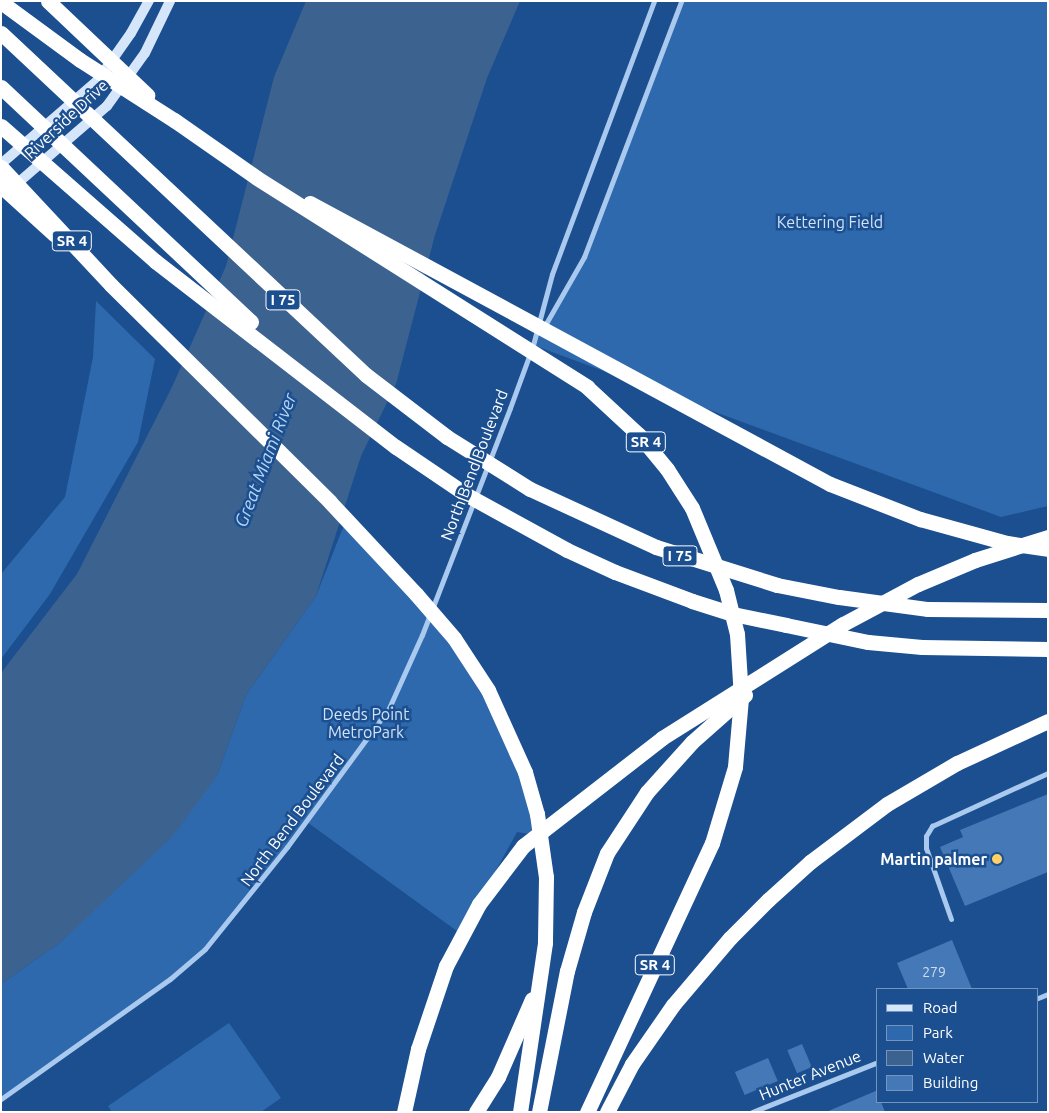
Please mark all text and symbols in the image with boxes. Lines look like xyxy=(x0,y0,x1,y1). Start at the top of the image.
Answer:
street label: Riverside Drive xyxy=(20,75,112,163)
park label: Kettering Field xyxy=(777,212,883,232)
road number: SR 4 xyxy=(51,228,93,254)
road number: I 75 xyxy=(266,288,300,312)
street label: North Bend Boulevard xyxy=(436,387,512,543)
water label: Great Miami River xyxy=(230,390,300,530)
road number: SR 4 xyxy=(625,430,667,454)
road number: I 75 xyxy=(662,544,698,568)
park label: Deeds Point MetroPark xyxy=(323,704,409,742)
street label: North Bend Boulevard xyxy=(236,750,348,890)
place label: Martin palmer xyxy=(880,849,987,869)
marker: Martin palmer xyxy=(991,853,1003,865)
road number: SR 4 xyxy=(634,952,676,978)
house number: 279 xyxy=(922,964,946,980)
legend xyxy=(876,988,1039,1103)
text: Road xyxy=(923,999,958,1016)
text: Park xyxy=(923,1024,953,1041)
street label: Hunter Avenue xyxy=(756,1046,864,1104)
text: Water xyxy=(923,1049,964,1066)
text: Building xyxy=(923,1074,978,1091)

